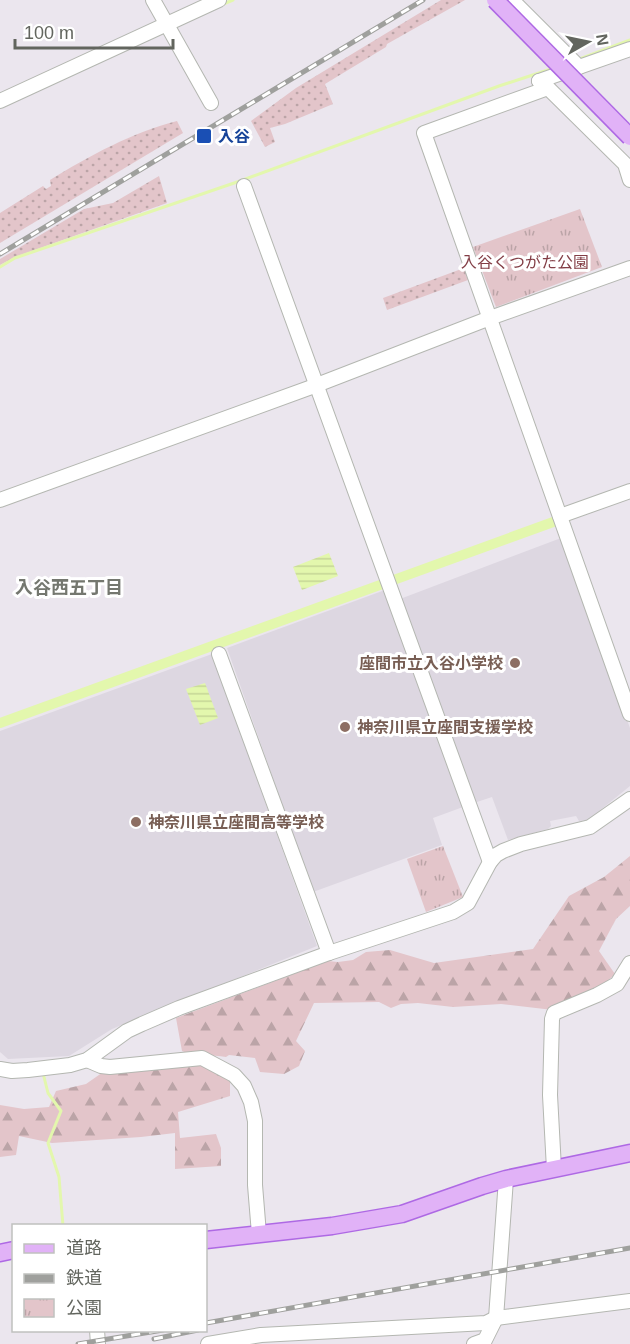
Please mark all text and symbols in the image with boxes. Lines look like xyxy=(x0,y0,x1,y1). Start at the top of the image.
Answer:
scale bar xyxy=(15,12,172,50)
north arrow xyxy=(558,12,618,72)
text: 100 m xyxy=(24,23,74,43)
text: N xyxy=(593,33,612,47)
marker: 入谷 xyxy=(195,127,213,145)
place label: 入谷 xyxy=(218,128,250,145)
park label: 入谷くつがた公園 xyxy=(461,254,589,271)
district label: 入谷西五丁目 xyxy=(15,578,123,598)
place label: 座間市立入谷小学校 xyxy=(359,655,503,672)
marker: 座間市立入谷小学校 xyxy=(508,656,522,670)
place label: 神奈川県立座間支援学校 xyxy=(357,718,533,736)
marker: 神奈川県立座間支援学校 xyxy=(338,720,352,734)
place label: 神奈川県立座間高等学校 xyxy=(148,813,324,831)
marker: 神奈川県立座間高等学校 xyxy=(129,815,143,829)
legend xyxy=(12,1224,207,1332)
text: 道路 xyxy=(66,1238,102,1258)
text: 鉄道 xyxy=(66,1268,102,1288)
text: 公園 xyxy=(66,1298,102,1318)

